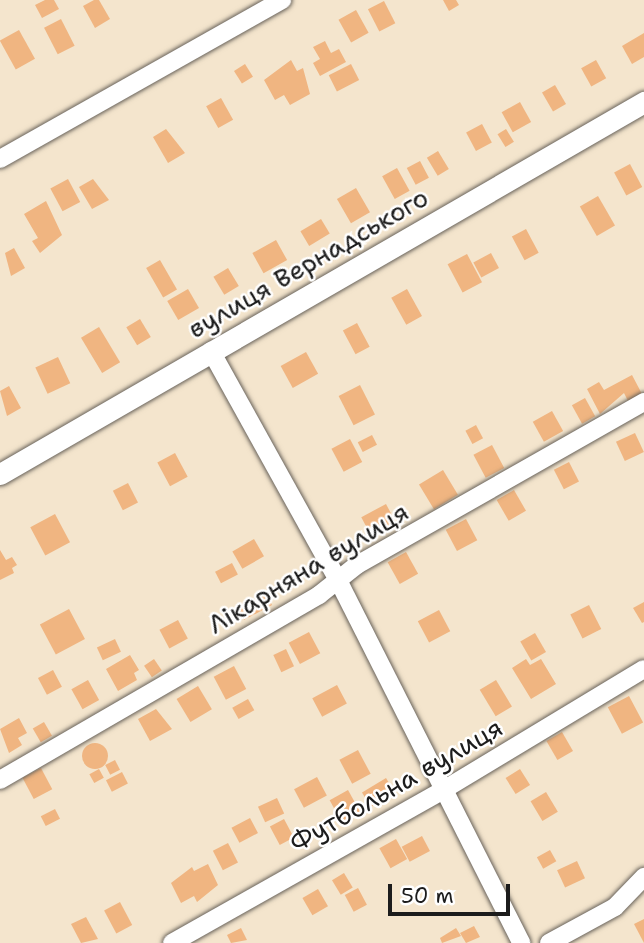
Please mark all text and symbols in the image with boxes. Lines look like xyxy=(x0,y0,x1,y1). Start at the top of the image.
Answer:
street label: вулиця Вернадського xyxy=(182,181,434,345)
street label: Лікарняна вулиця xyxy=(202,496,414,640)
street label: Футбольна вулиця xyxy=(284,711,508,859)
scale bar xyxy=(392,870,514,914)
text: 50 m xyxy=(401,882,454,910)

